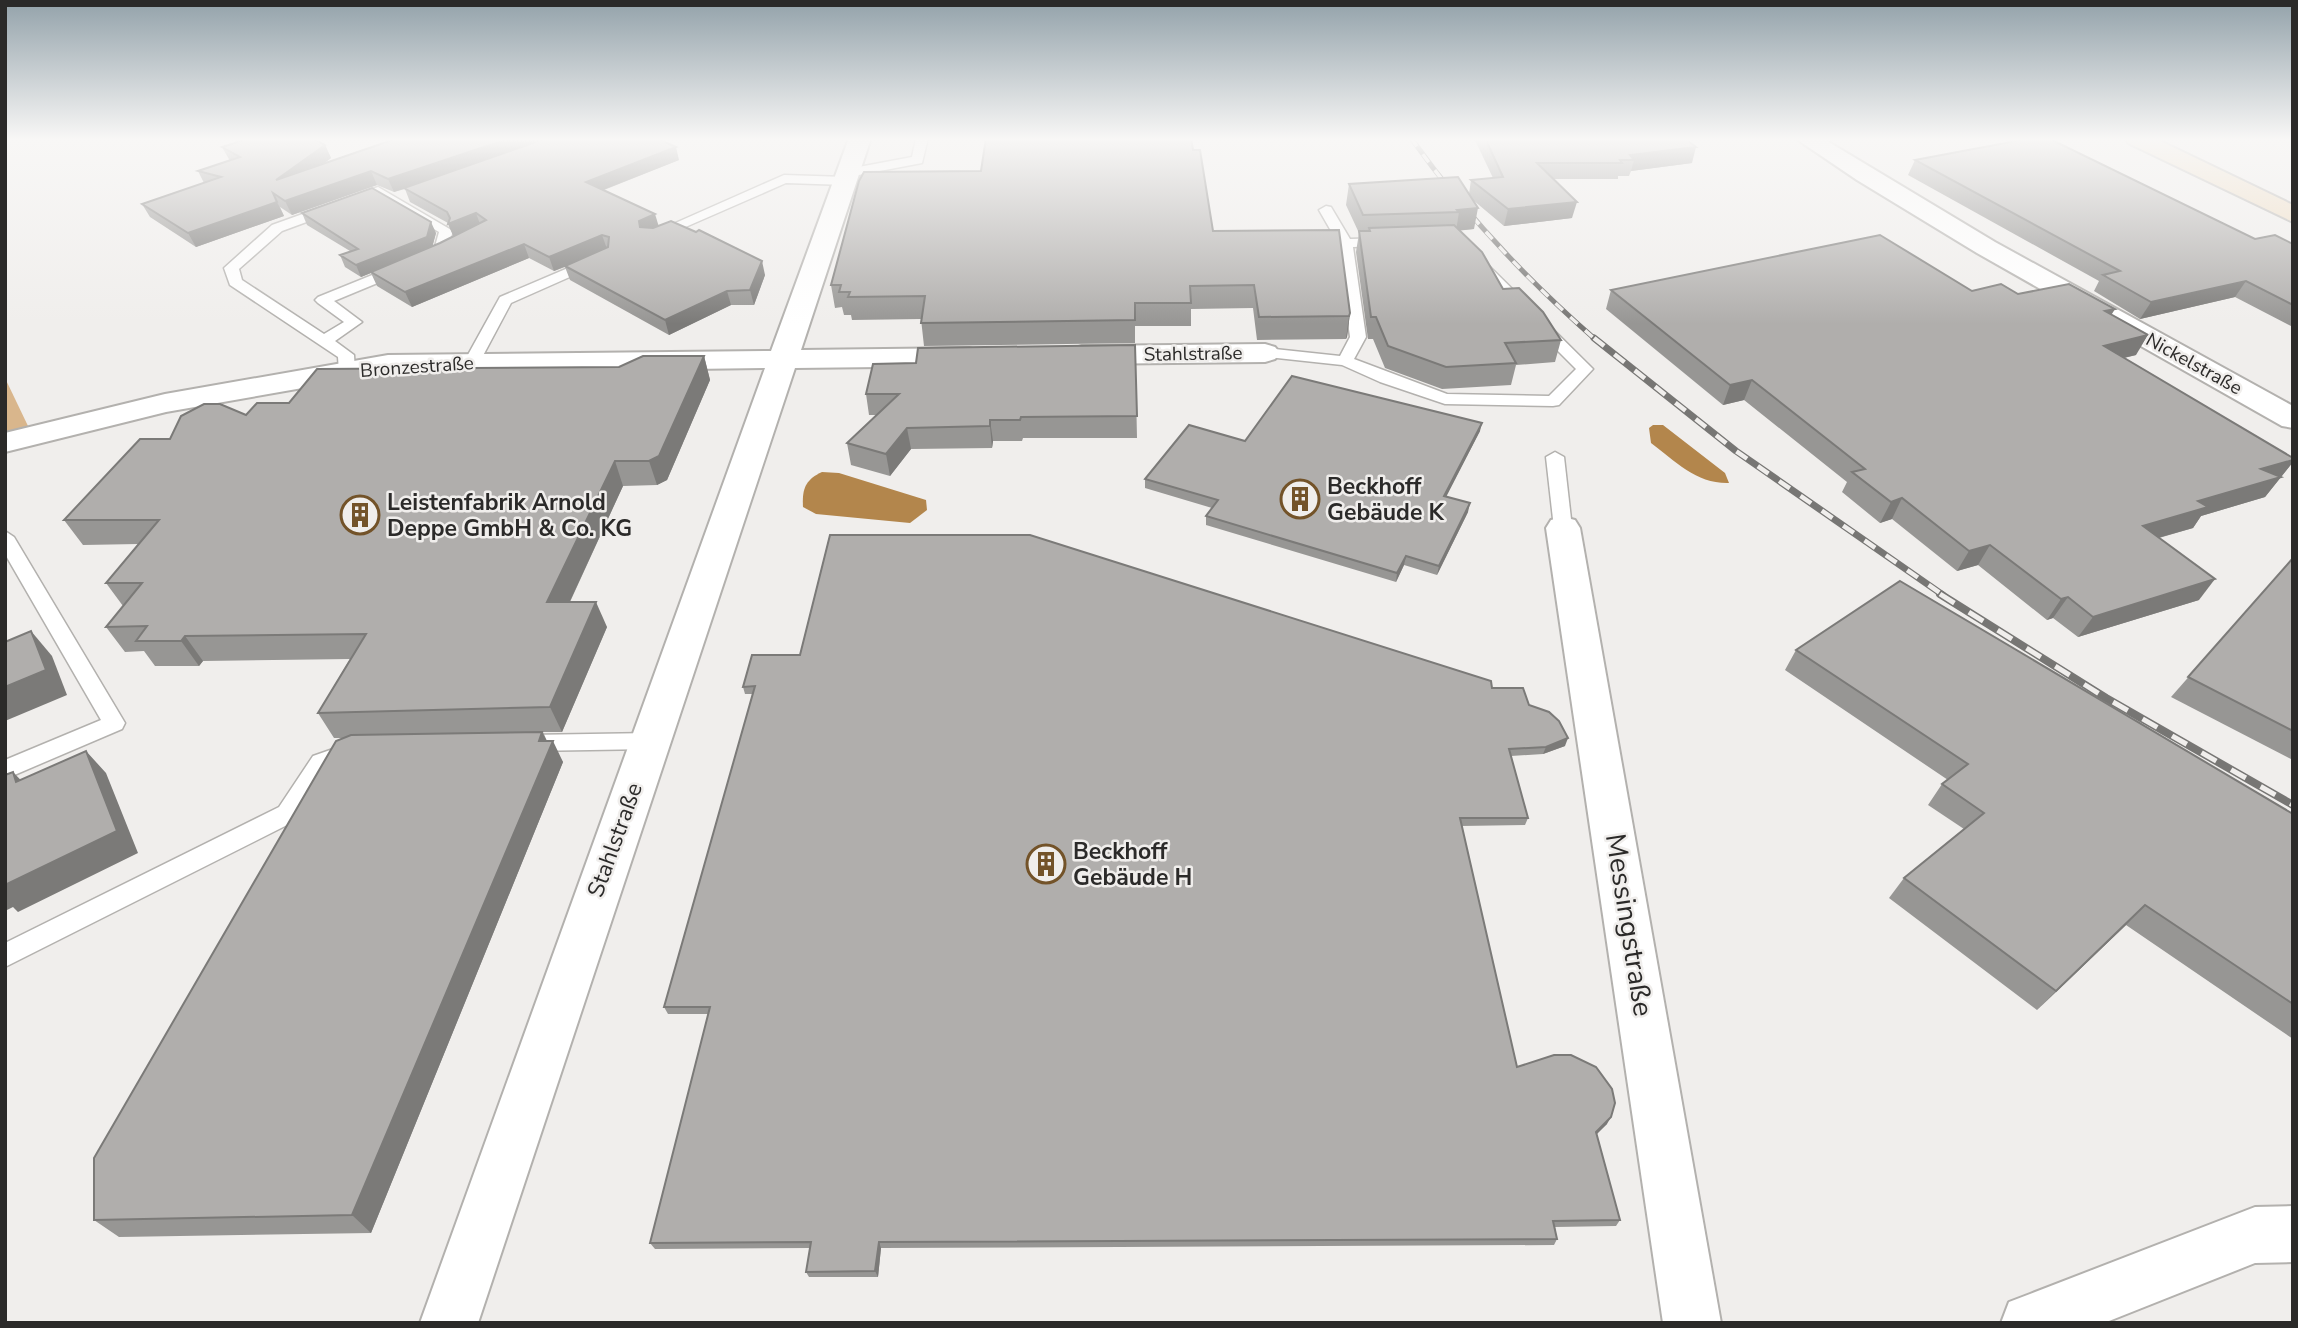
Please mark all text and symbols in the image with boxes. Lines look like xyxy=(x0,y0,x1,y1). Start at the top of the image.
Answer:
street label: Nickelstraße xyxy=(2141,327,2247,401)
street label: Stahlstraße xyxy=(1143,340,1243,368)
street label: Bronzestraße xyxy=(359,350,475,384)
place label: Beckhoff Gebäude K xyxy=(1327,471,1445,528)
building icon: Beckhoff Gebäude K xyxy=(1279,478,1321,520)
place label: Leistenfabrik Arnold Deppe GmbH & Co. KG xyxy=(387,487,632,544)
building icon: Leistenfabrik Arnold Deppe GmbH & Co. KG xyxy=(339,494,381,536)
street label: Stahlstraße xyxy=(580,778,650,902)
street label: Messingstraße xyxy=(1596,831,1662,1019)
place label: Beckhoff Gebäude H xyxy=(1073,836,1192,893)
building icon: Beckhoff Gebäude H xyxy=(1025,843,1067,885)

